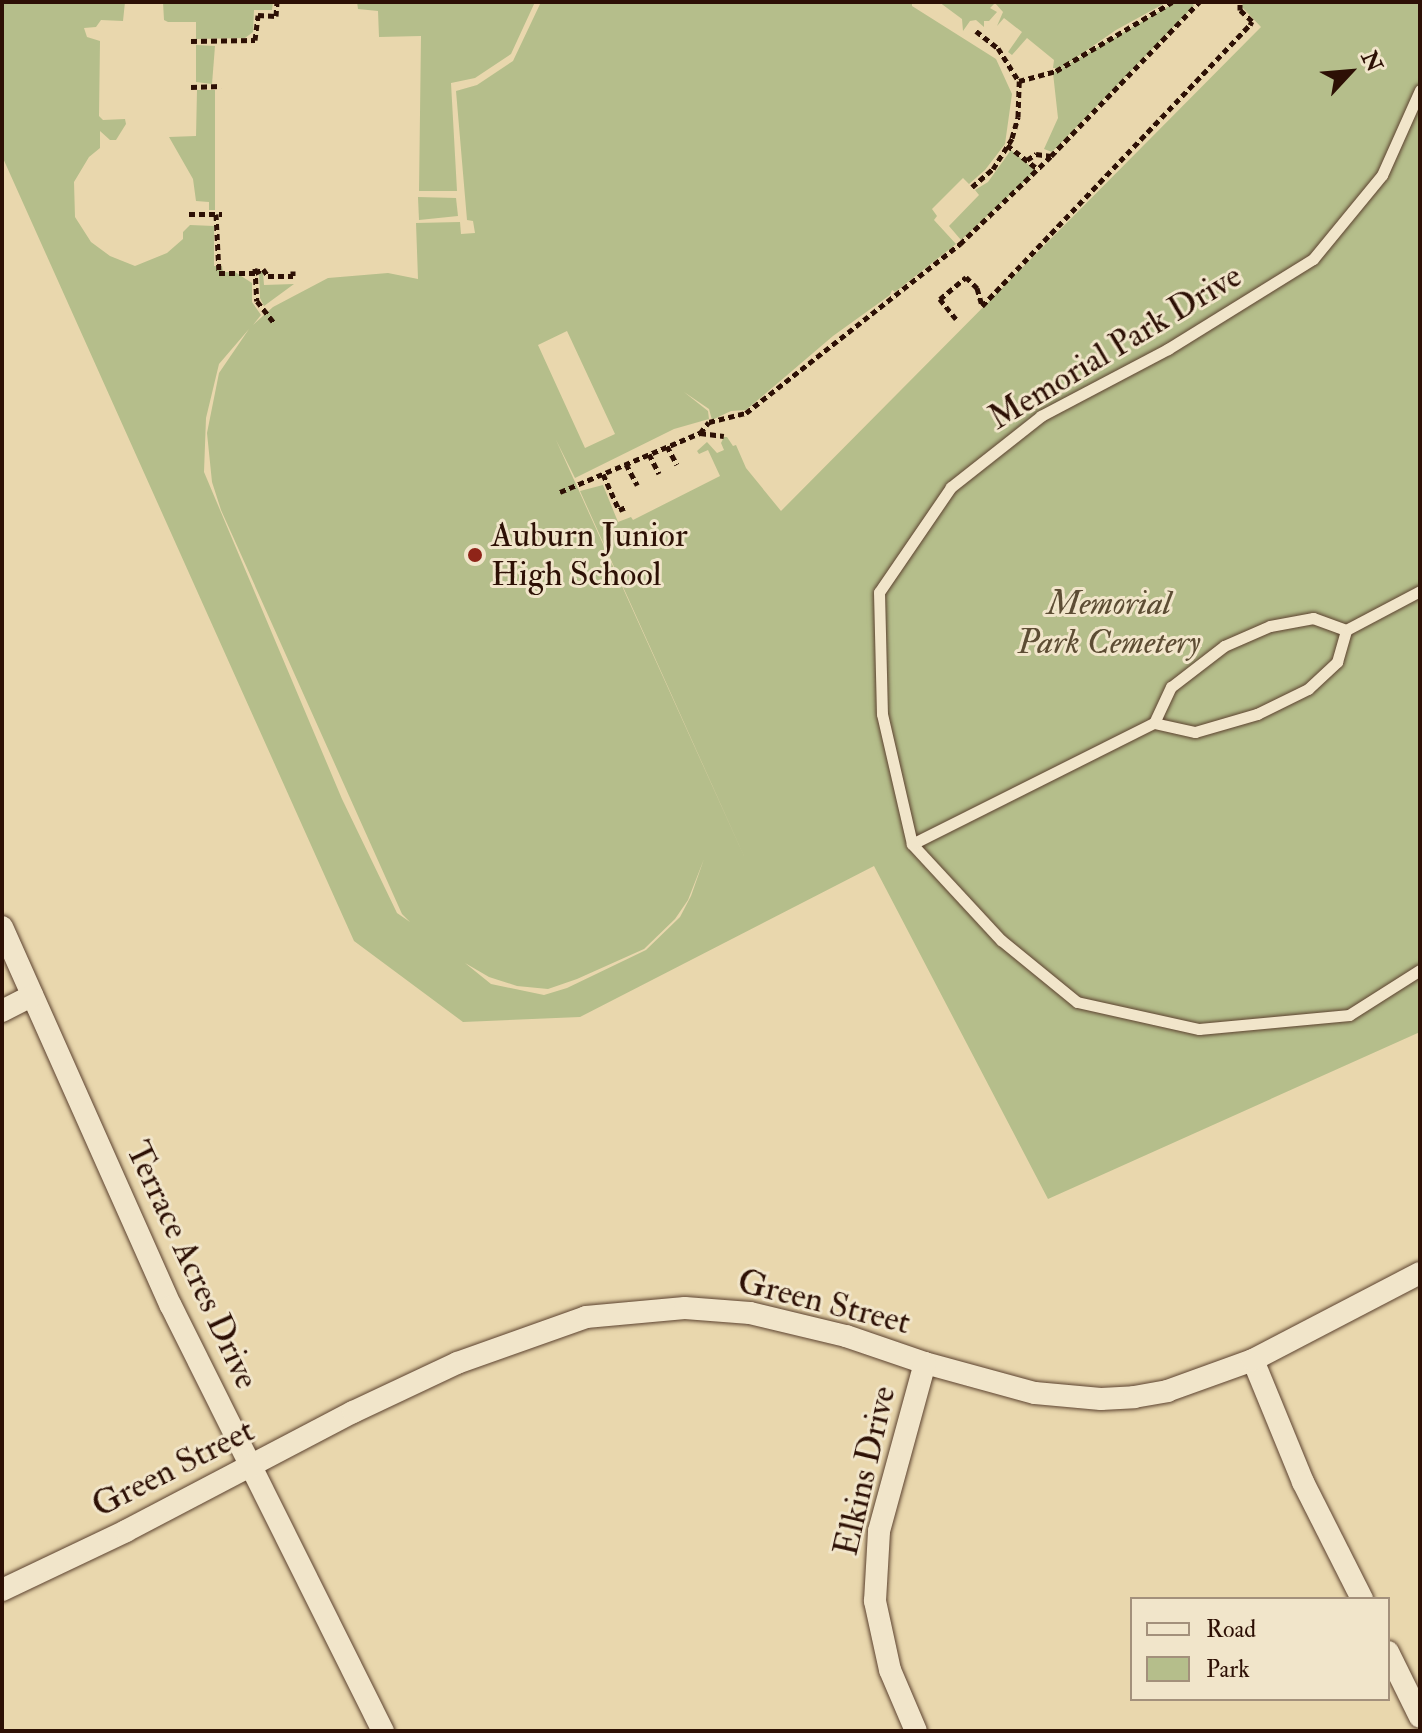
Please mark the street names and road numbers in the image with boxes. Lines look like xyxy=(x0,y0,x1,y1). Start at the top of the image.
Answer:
street label: Memorial Park Drive xyxy=(981,255,1249,439)
street label: Terrace Acres Drive xyxy=(117,1135,267,1395)
street label: Green Street xyxy=(734,1261,914,1343)
street label: Elkins Drive xyxy=(826,1382,904,1560)
street label: Green Street xyxy=(85,1410,261,1526)

